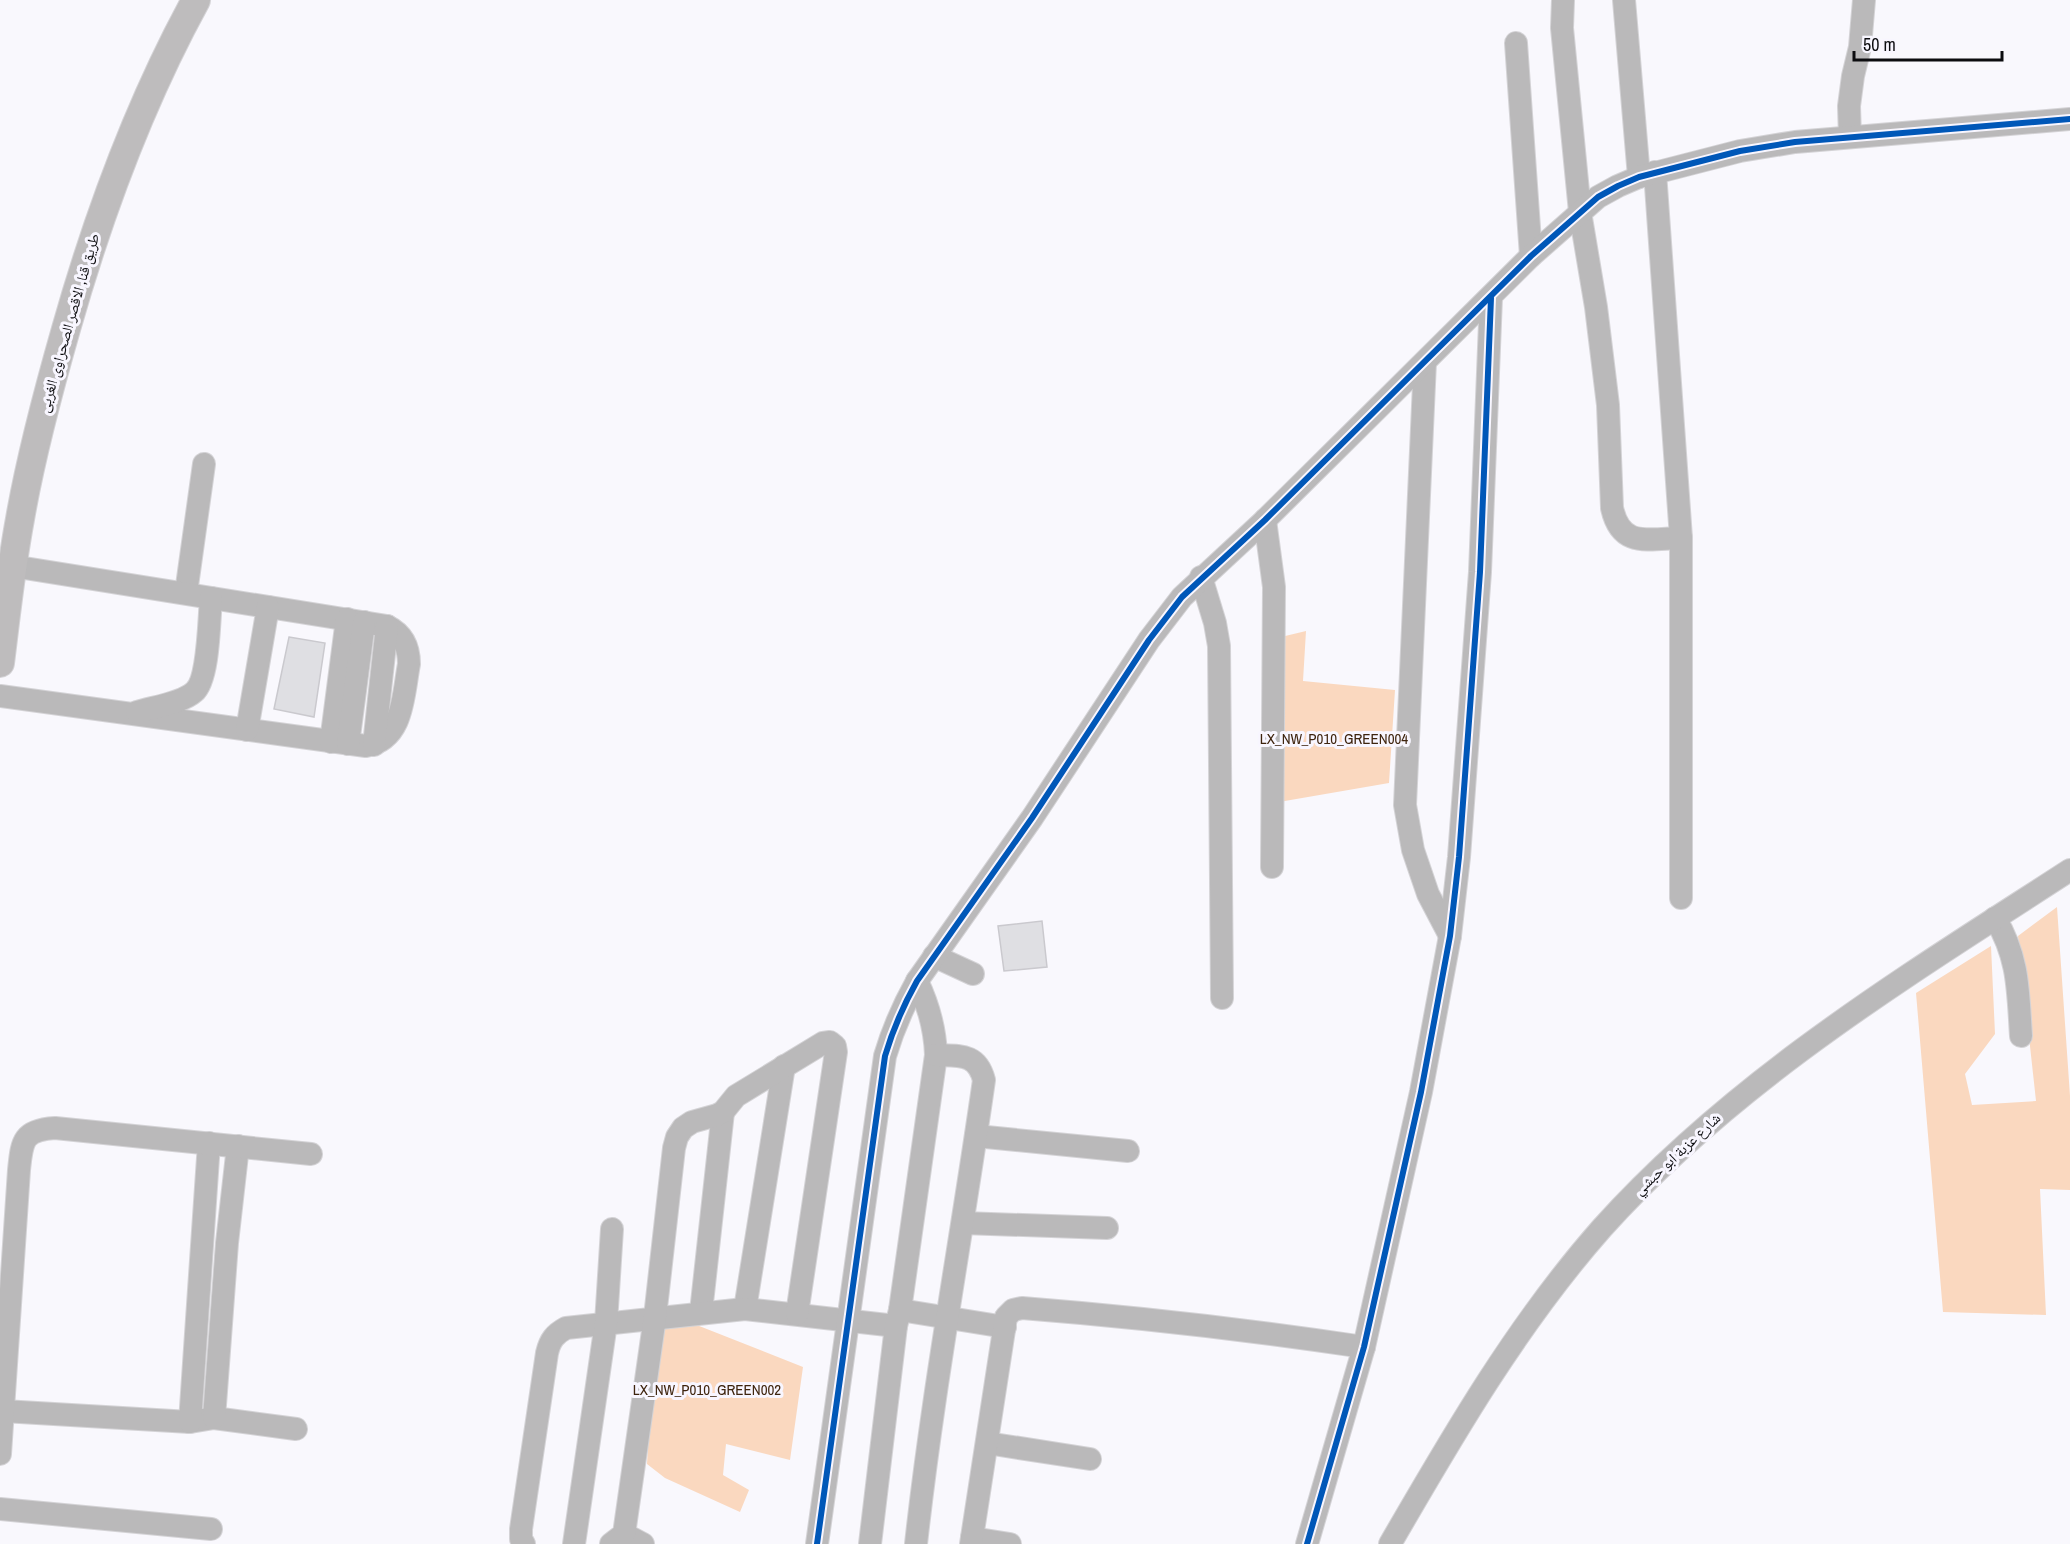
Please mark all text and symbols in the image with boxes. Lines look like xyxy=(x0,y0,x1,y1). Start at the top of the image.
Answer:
scale bar xyxy=(1854,24,2002,62)
text: 50 m xyxy=(1863,32,1896,57)
street label: طريق قنا, الاقصر الصحراوى الغربى xyxy=(33,231,104,415)
park label: LX_NW_P010_GREEN004 xyxy=(1260,728,1408,749)
street label: شارع عزبة ابو حبشي xyxy=(1628,1108,1726,1201)
park label: LX_NW_P010_GREEN002 xyxy=(633,1379,781,1400)

